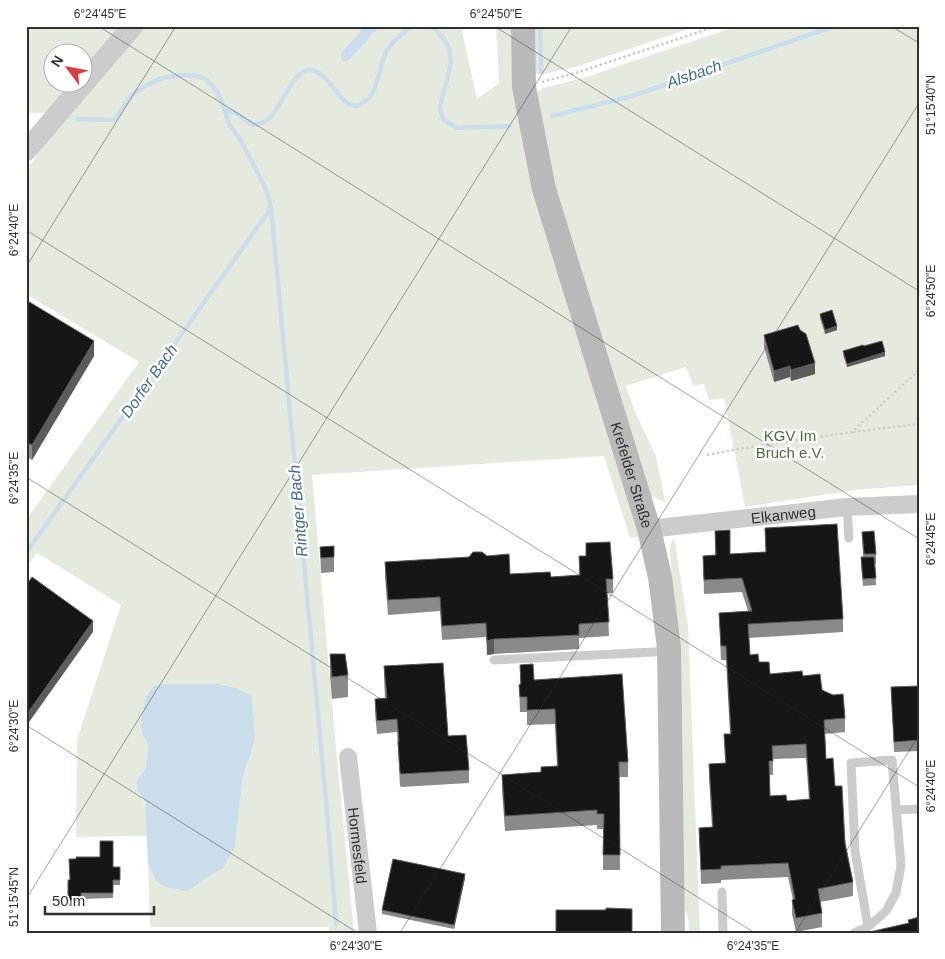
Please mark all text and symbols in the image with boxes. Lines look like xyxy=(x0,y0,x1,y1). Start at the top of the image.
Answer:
text: 6°24'45"E xyxy=(74,7,126,21)
text: 6°24'50"E xyxy=(470,7,522,21)
north arrow xyxy=(42,42,92,92)
text: N xyxy=(48,53,66,70)
water label: Alsbach xyxy=(663,57,724,92)
text: 51°15'40"N xyxy=(924,75,938,135)
text: 6°24'40"E xyxy=(7,204,21,256)
text: 6°24'50"E xyxy=(924,265,938,317)
water label: Dorfer Bach xyxy=(118,341,181,421)
street label: Krefelder Straße xyxy=(608,420,657,530)
park label: KGV Im Bruch e.V. xyxy=(756,427,824,461)
text: 6°24'35"E xyxy=(7,452,21,504)
water label: Rintger Bach xyxy=(285,464,310,558)
street label: Elkanweg xyxy=(750,502,816,526)
text: 6°24'45"E xyxy=(924,513,938,565)
text: 6°24'30"E xyxy=(7,700,21,752)
text: 6°24'40"E xyxy=(924,760,938,812)
street label: Hormesfeld xyxy=(345,806,371,885)
text: 51°15'45"N xyxy=(7,867,21,927)
scale bar xyxy=(45,884,154,916)
text: 50 m xyxy=(52,892,85,909)
text: 6°24'30"E xyxy=(330,939,382,953)
text: 6°24'35"E xyxy=(727,939,779,953)

